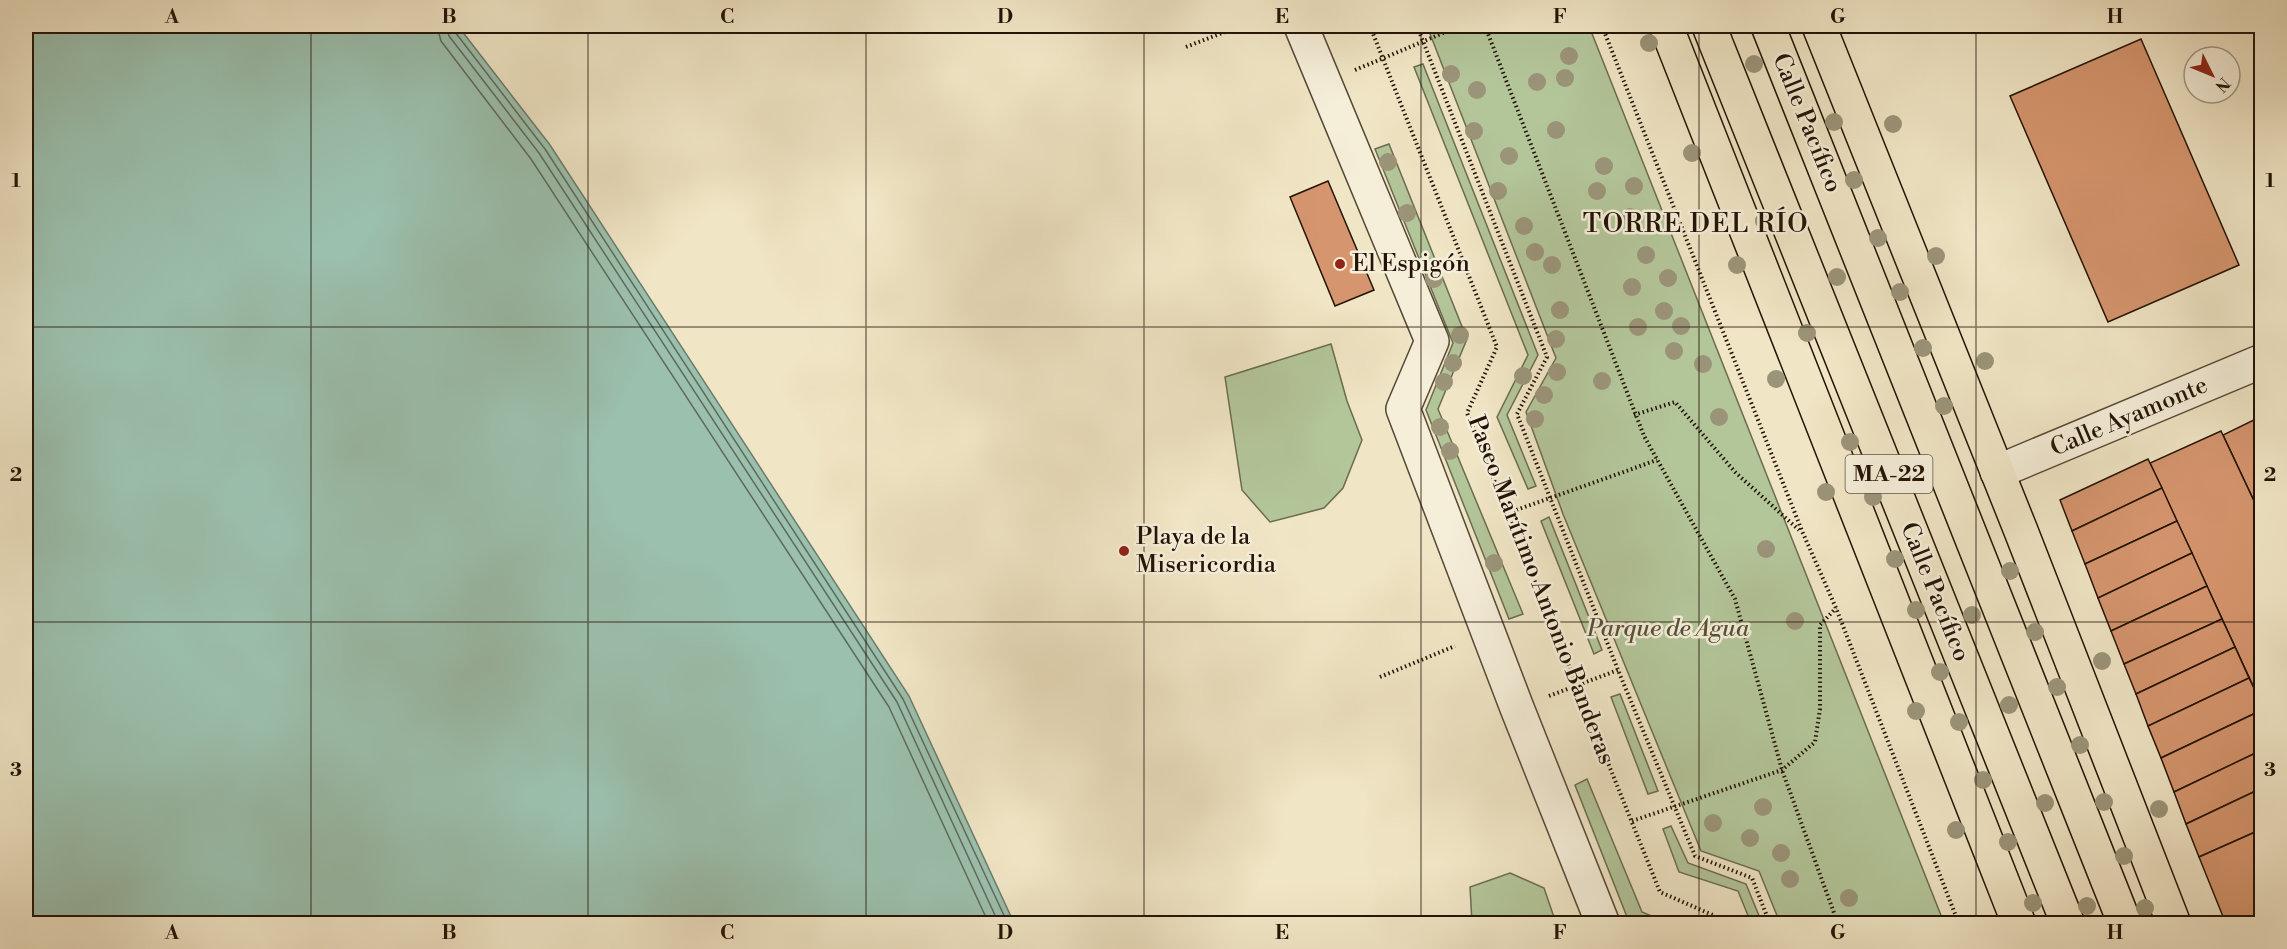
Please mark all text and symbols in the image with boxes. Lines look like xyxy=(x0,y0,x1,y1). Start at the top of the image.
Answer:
text: A xyxy=(164,5,180,30)
text: B xyxy=(441,5,457,30)
text: C xyxy=(720,5,734,30)
text: D xyxy=(997,5,1013,30)
text: E xyxy=(1275,5,1289,30)
text: F xyxy=(1553,5,1567,30)
text: G xyxy=(1830,5,1846,30)
text: H xyxy=(2107,5,2124,30)
north arrow xyxy=(2182,45,2242,105)
street label: Calle Pacífico xyxy=(1765,49,1849,197)
text: N xyxy=(2210,73,2234,96)
text: 1 xyxy=(11,169,21,194)
text: 1 xyxy=(2265,169,2275,194)
district label: TORRE DEL RÍO xyxy=(1583,206,1809,240)
place label: El Espigón xyxy=(1352,249,1470,279)
marker: El Espigón xyxy=(1333,257,1347,271)
street label: Calle Ayamonte xyxy=(2046,370,2212,464)
street label: Paseo Marítimo Antonio Banderas xyxy=(1460,411,1622,769)
road number: MA-22 xyxy=(1846,455,1932,493)
text: 2 xyxy=(10,463,22,488)
text: 2 xyxy=(2264,463,2276,488)
street label: Calle Pacífico xyxy=(1893,518,1977,666)
place label: Playa de la Misericordia xyxy=(1136,522,1277,580)
marker: Playa de la Misericordia xyxy=(1117,544,1131,558)
park label: Parque de Agua xyxy=(1586,614,1750,644)
text: 3 xyxy=(10,758,22,783)
text: 3 xyxy=(2264,758,2276,783)
text: A xyxy=(164,921,180,946)
text: B xyxy=(441,921,457,946)
text: C xyxy=(720,921,734,946)
text: D xyxy=(997,921,1013,946)
text: E xyxy=(1275,921,1289,946)
text: F xyxy=(1553,921,1567,946)
text: G xyxy=(1830,921,1846,946)
text: H xyxy=(2107,921,2124,946)

